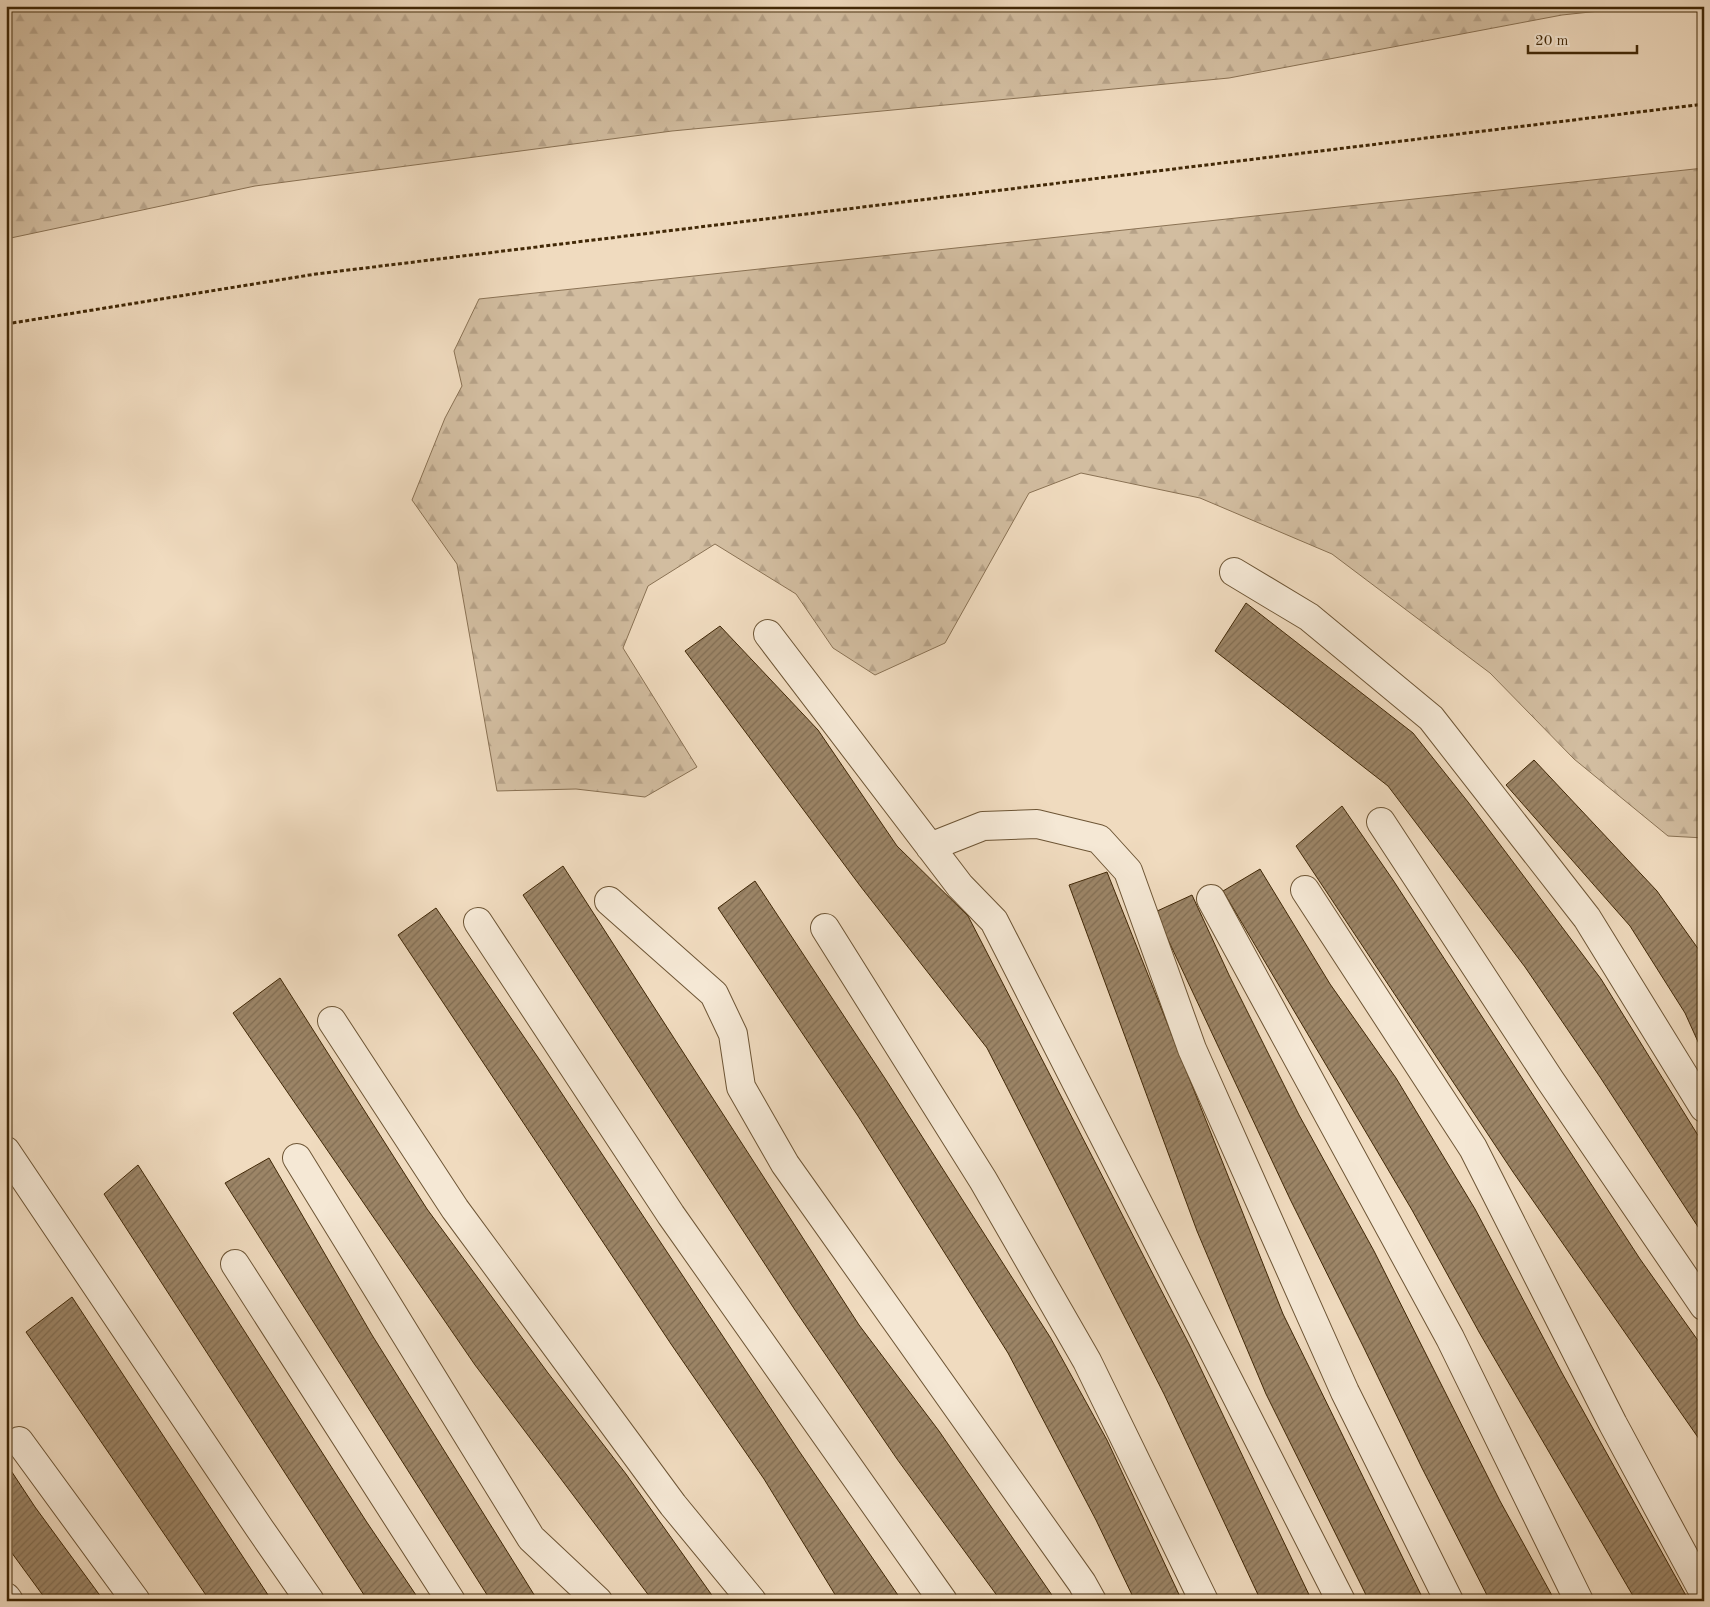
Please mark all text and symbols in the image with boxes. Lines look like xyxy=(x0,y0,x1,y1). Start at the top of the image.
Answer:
scale bar xyxy=(1528,22,1636,54)
text: 20 m xyxy=(1535,34,1569,49)

